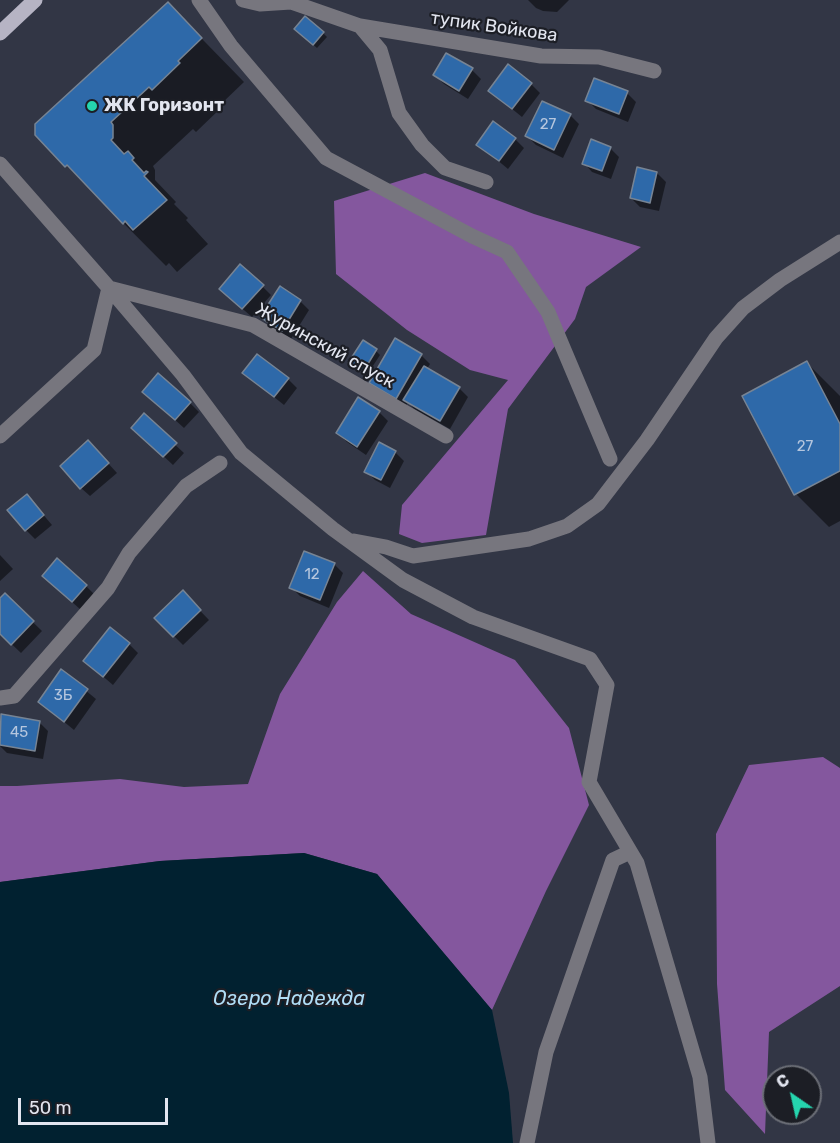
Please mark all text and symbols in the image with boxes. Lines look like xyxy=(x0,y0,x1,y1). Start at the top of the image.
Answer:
street label: тупик Войкова xyxy=(429,7,559,47)
place label: ЖК Горизонт xyxy=(104,95,224,117)
marker: ЖК Горизонт xyxy=(85,99,99,113)
house number: 27 xyxy=(540,116,556,134)
street label: Журинский спуск xyxy=(252,299,398,393)
house number: 27 xyxy=(797,438,813,456)
house number: 12 xyxy=(304,566,320,584)
house number: 3Б xyxy=(54,687,72,705)
house number: 45 xyxy=(10,724,28,742)
water label: Озеро Надежда xyxy=(213,987,365,1011)
north arrow xyxy=(762,1065,822,1125)
text: С xyxy=(773,1070,793,1092)
scale bar xyxy=(21,1086,171,1124)
text: 50 m xyxy=(29,1097,72,1119)

